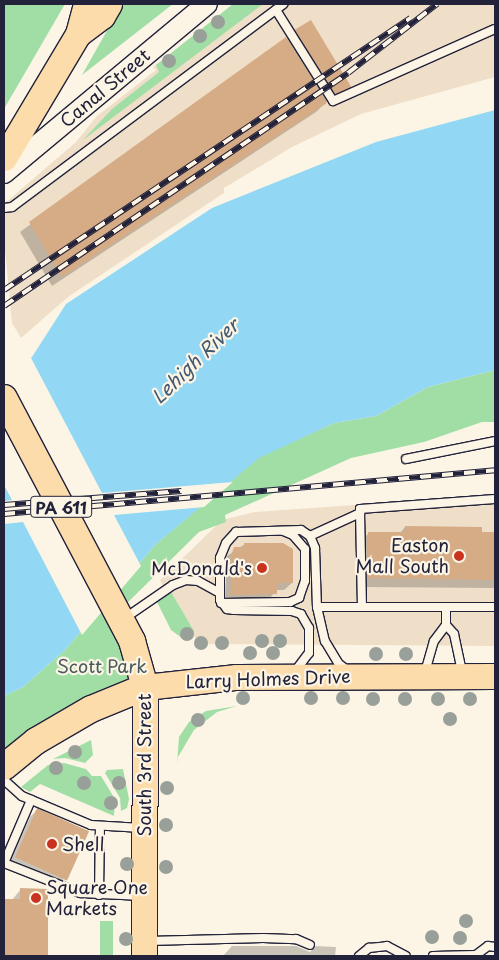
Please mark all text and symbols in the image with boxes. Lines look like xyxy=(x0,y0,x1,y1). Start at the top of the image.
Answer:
street label: Canal Street xyxy=(56,44,154,132)
water label: Lehigh River xyxy=(147,314,243,408)
road number: PA 611 xyxy=(30,494,92,520)
place label: Easton Mall South xyxy=(355,535,449,578)
marker: Easton Mall South xyxy=(453,550,465,562)
place label: McDonald's xyxy=(151,557,252,579)
marker: McDonald's xyxy=(256,562,268,574)
park label: Scott Park xyxy=(56,655,148,677)
street label: Larry Holmes Drive xyxy=(184,665,352,693)
street label: South 3rd Street xyxy=(133,692,155,838)
place label: Shell xyxy=(62,833,104,855)
marker: Shell xyxy=(46,838,58,850)
place label: Square One Markets xyxy=(46,877,149,920)
marker: Square One Markets xyxy=(30,892,42,904)

